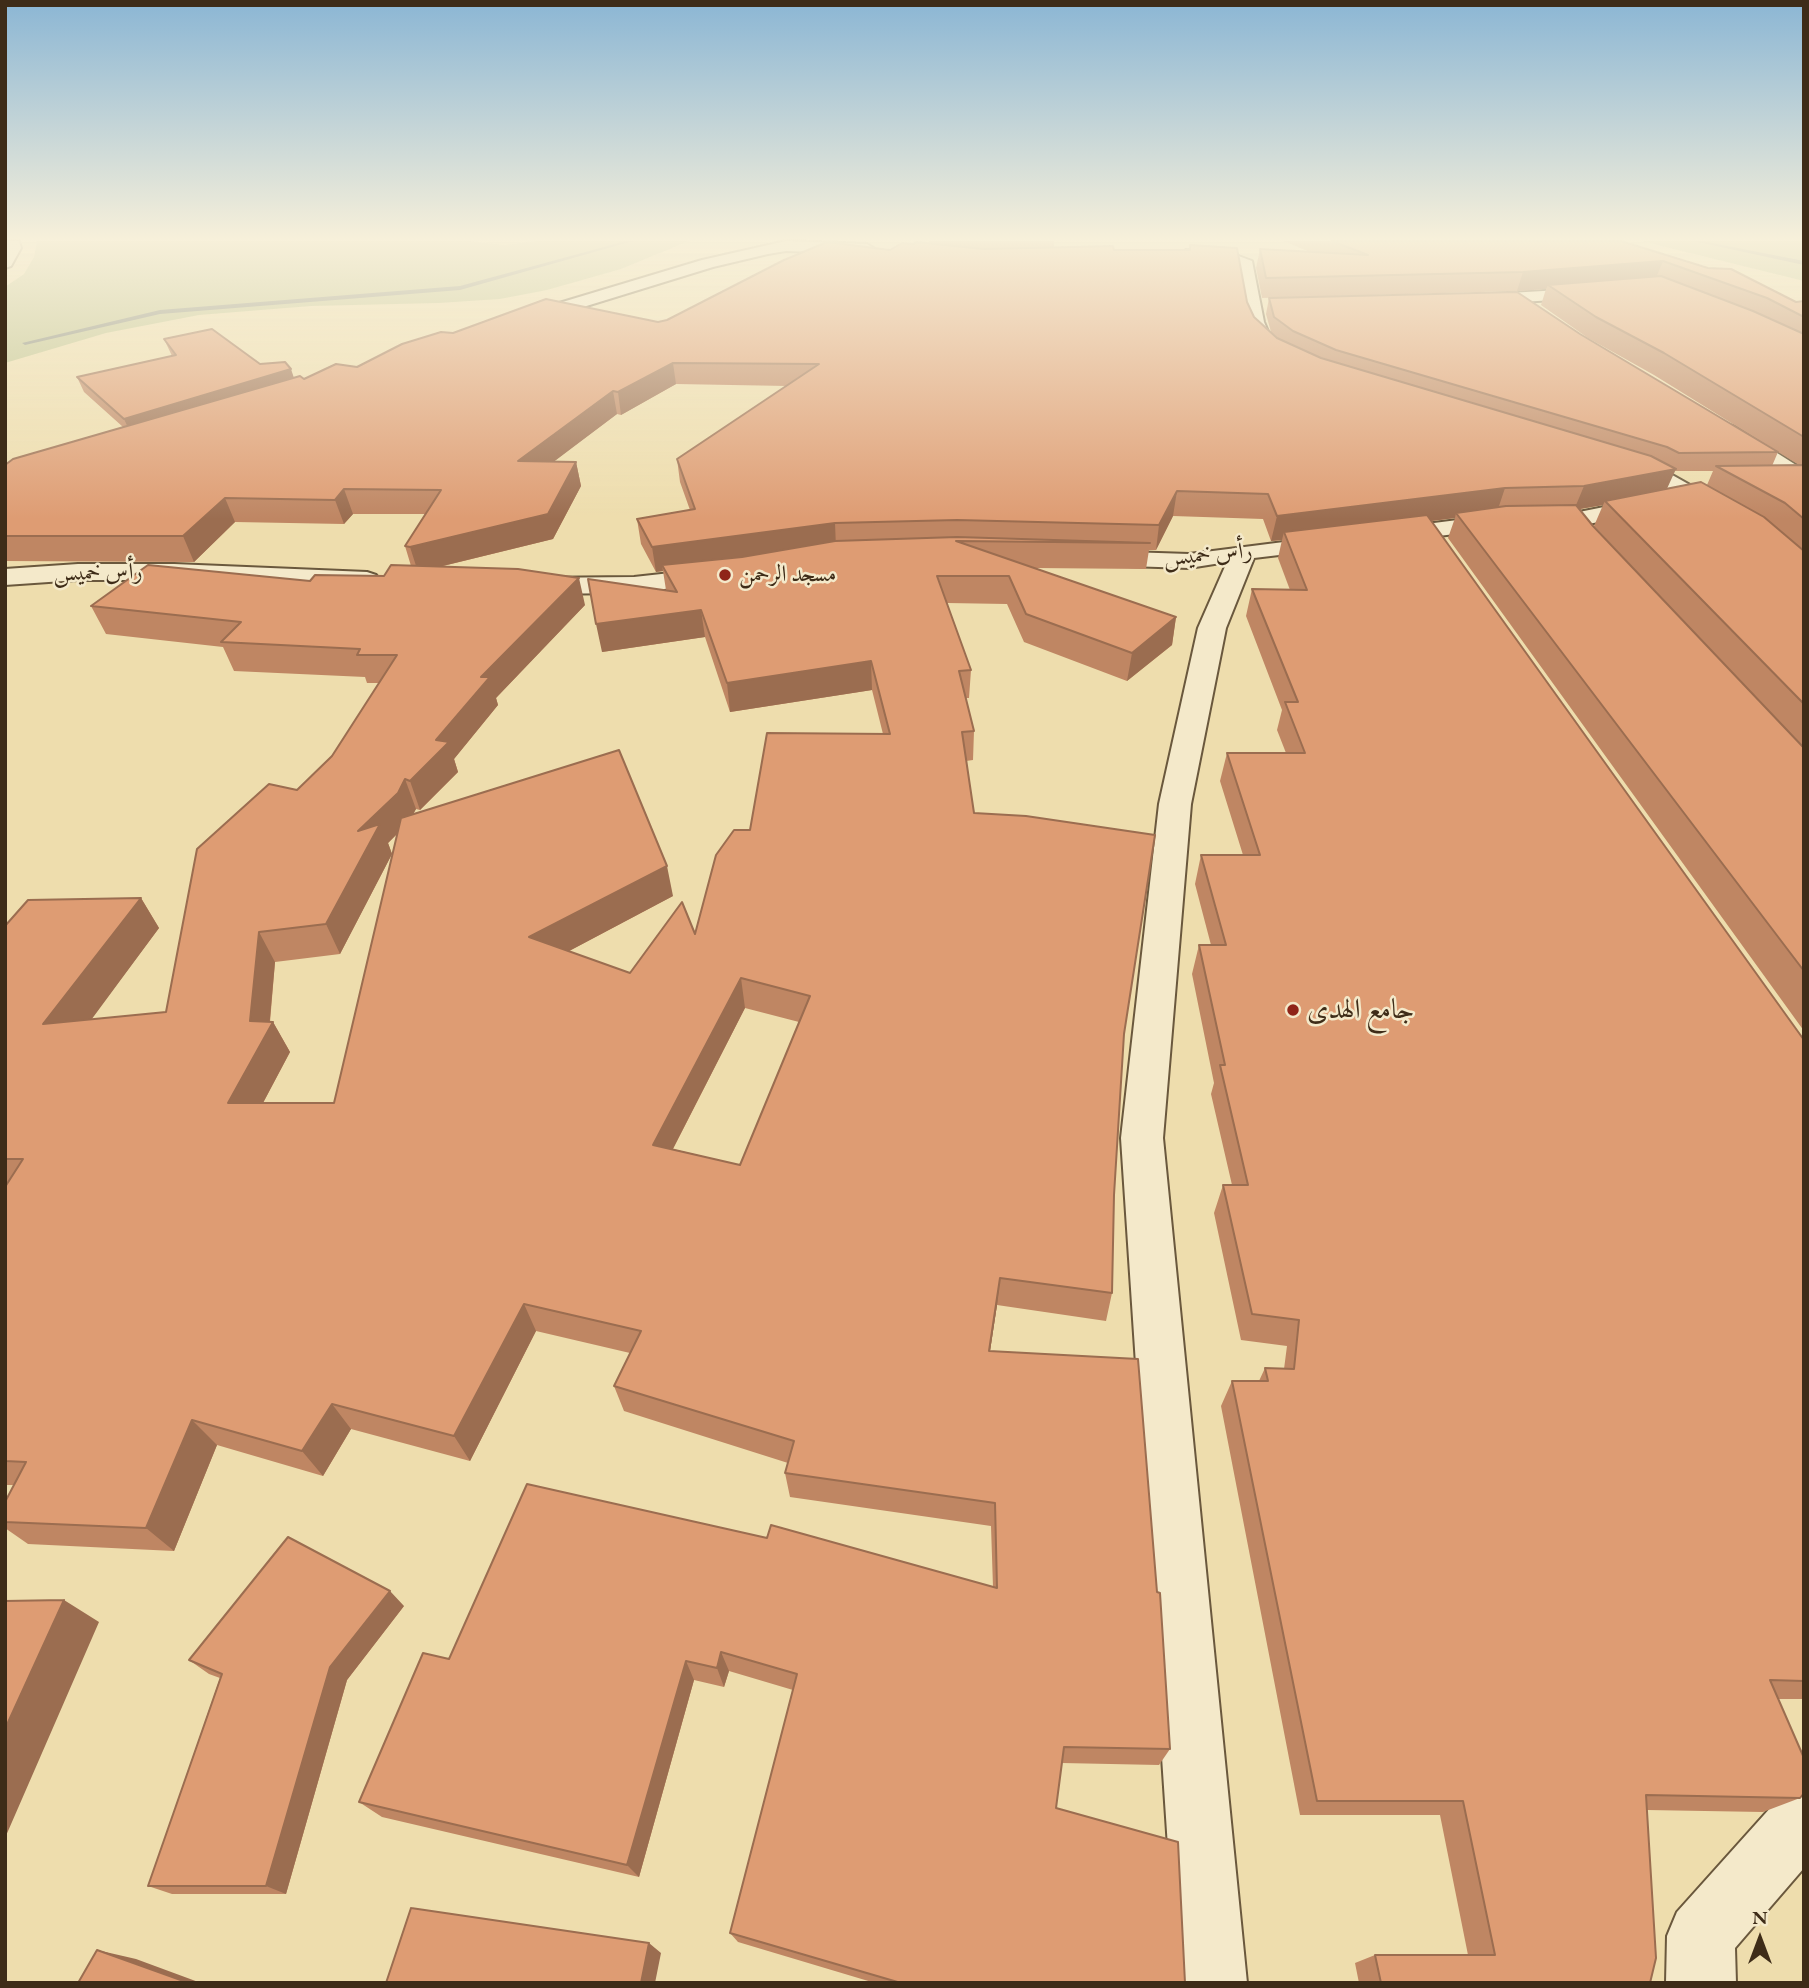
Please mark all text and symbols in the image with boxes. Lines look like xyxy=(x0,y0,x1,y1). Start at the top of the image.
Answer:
street label: رأس خميس xyxy=(1162,537,1254,573)
street label: رأس خميس xyxy=(53,558,143,588)
place label: مسجد الرحمن xyxy=(739,561,836,589)
marker: مسجد الرحمن xyxy=(717,567,733,583)
place label: جامع الهدى xyxy=(1307,993,1414,1027)
marker: جامع الهدى xyxy=(1285,1002,1301,1018)
north arrow xyxy=(1725,1904,1795,1974)
text: N xyxy=(1752,1905,1768,1930)

